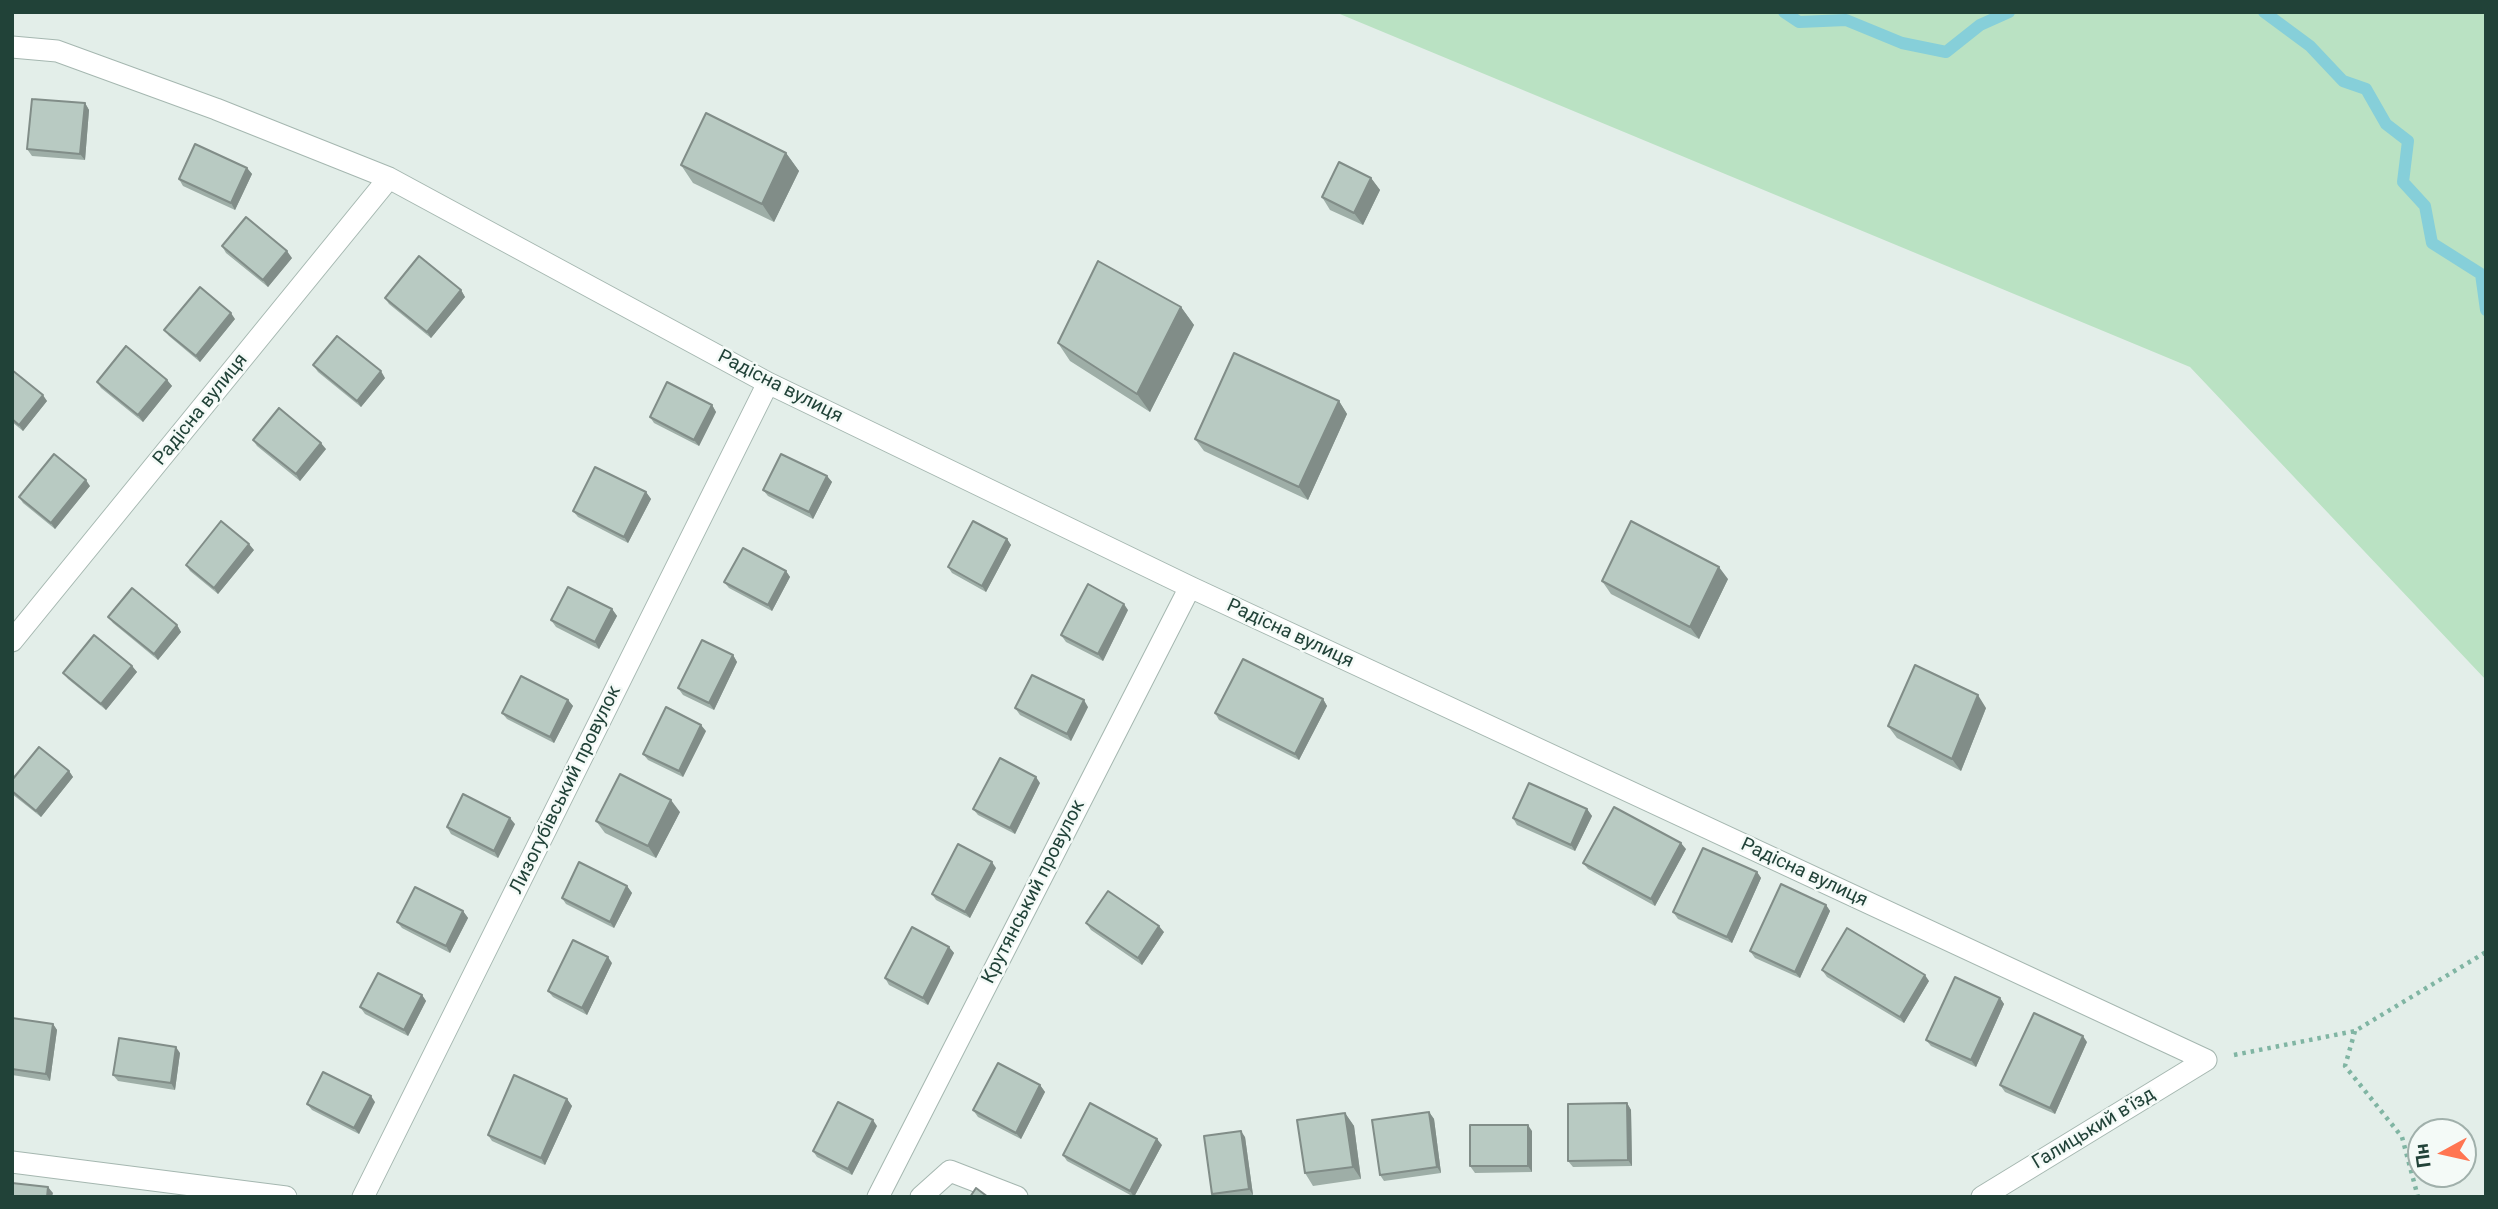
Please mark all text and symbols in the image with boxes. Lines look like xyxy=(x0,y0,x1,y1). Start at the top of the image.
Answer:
street label: Радісна вулиця xyxy=(714,346,846,428)
street label: Радісна вулиця xyxy=(149,349,253,471)
street label: Радісна вулиця xyxy=(1223,595,1357,673)
street label: Лизогубівський провулок xyxy=(506,682,626,898)
street label: Крутянський провулок xyxy=(978,796,1090,988)
street label: Радісна вулиця xyxy=(1737,834,1871,912)
street label: Галицький в'їзд xyxy=(2028,1083,2160,1175)
north arrow xyxy=(2407,1118,2477,1188)
text: Пн xyxy=(2410,1142,2436,1169)

